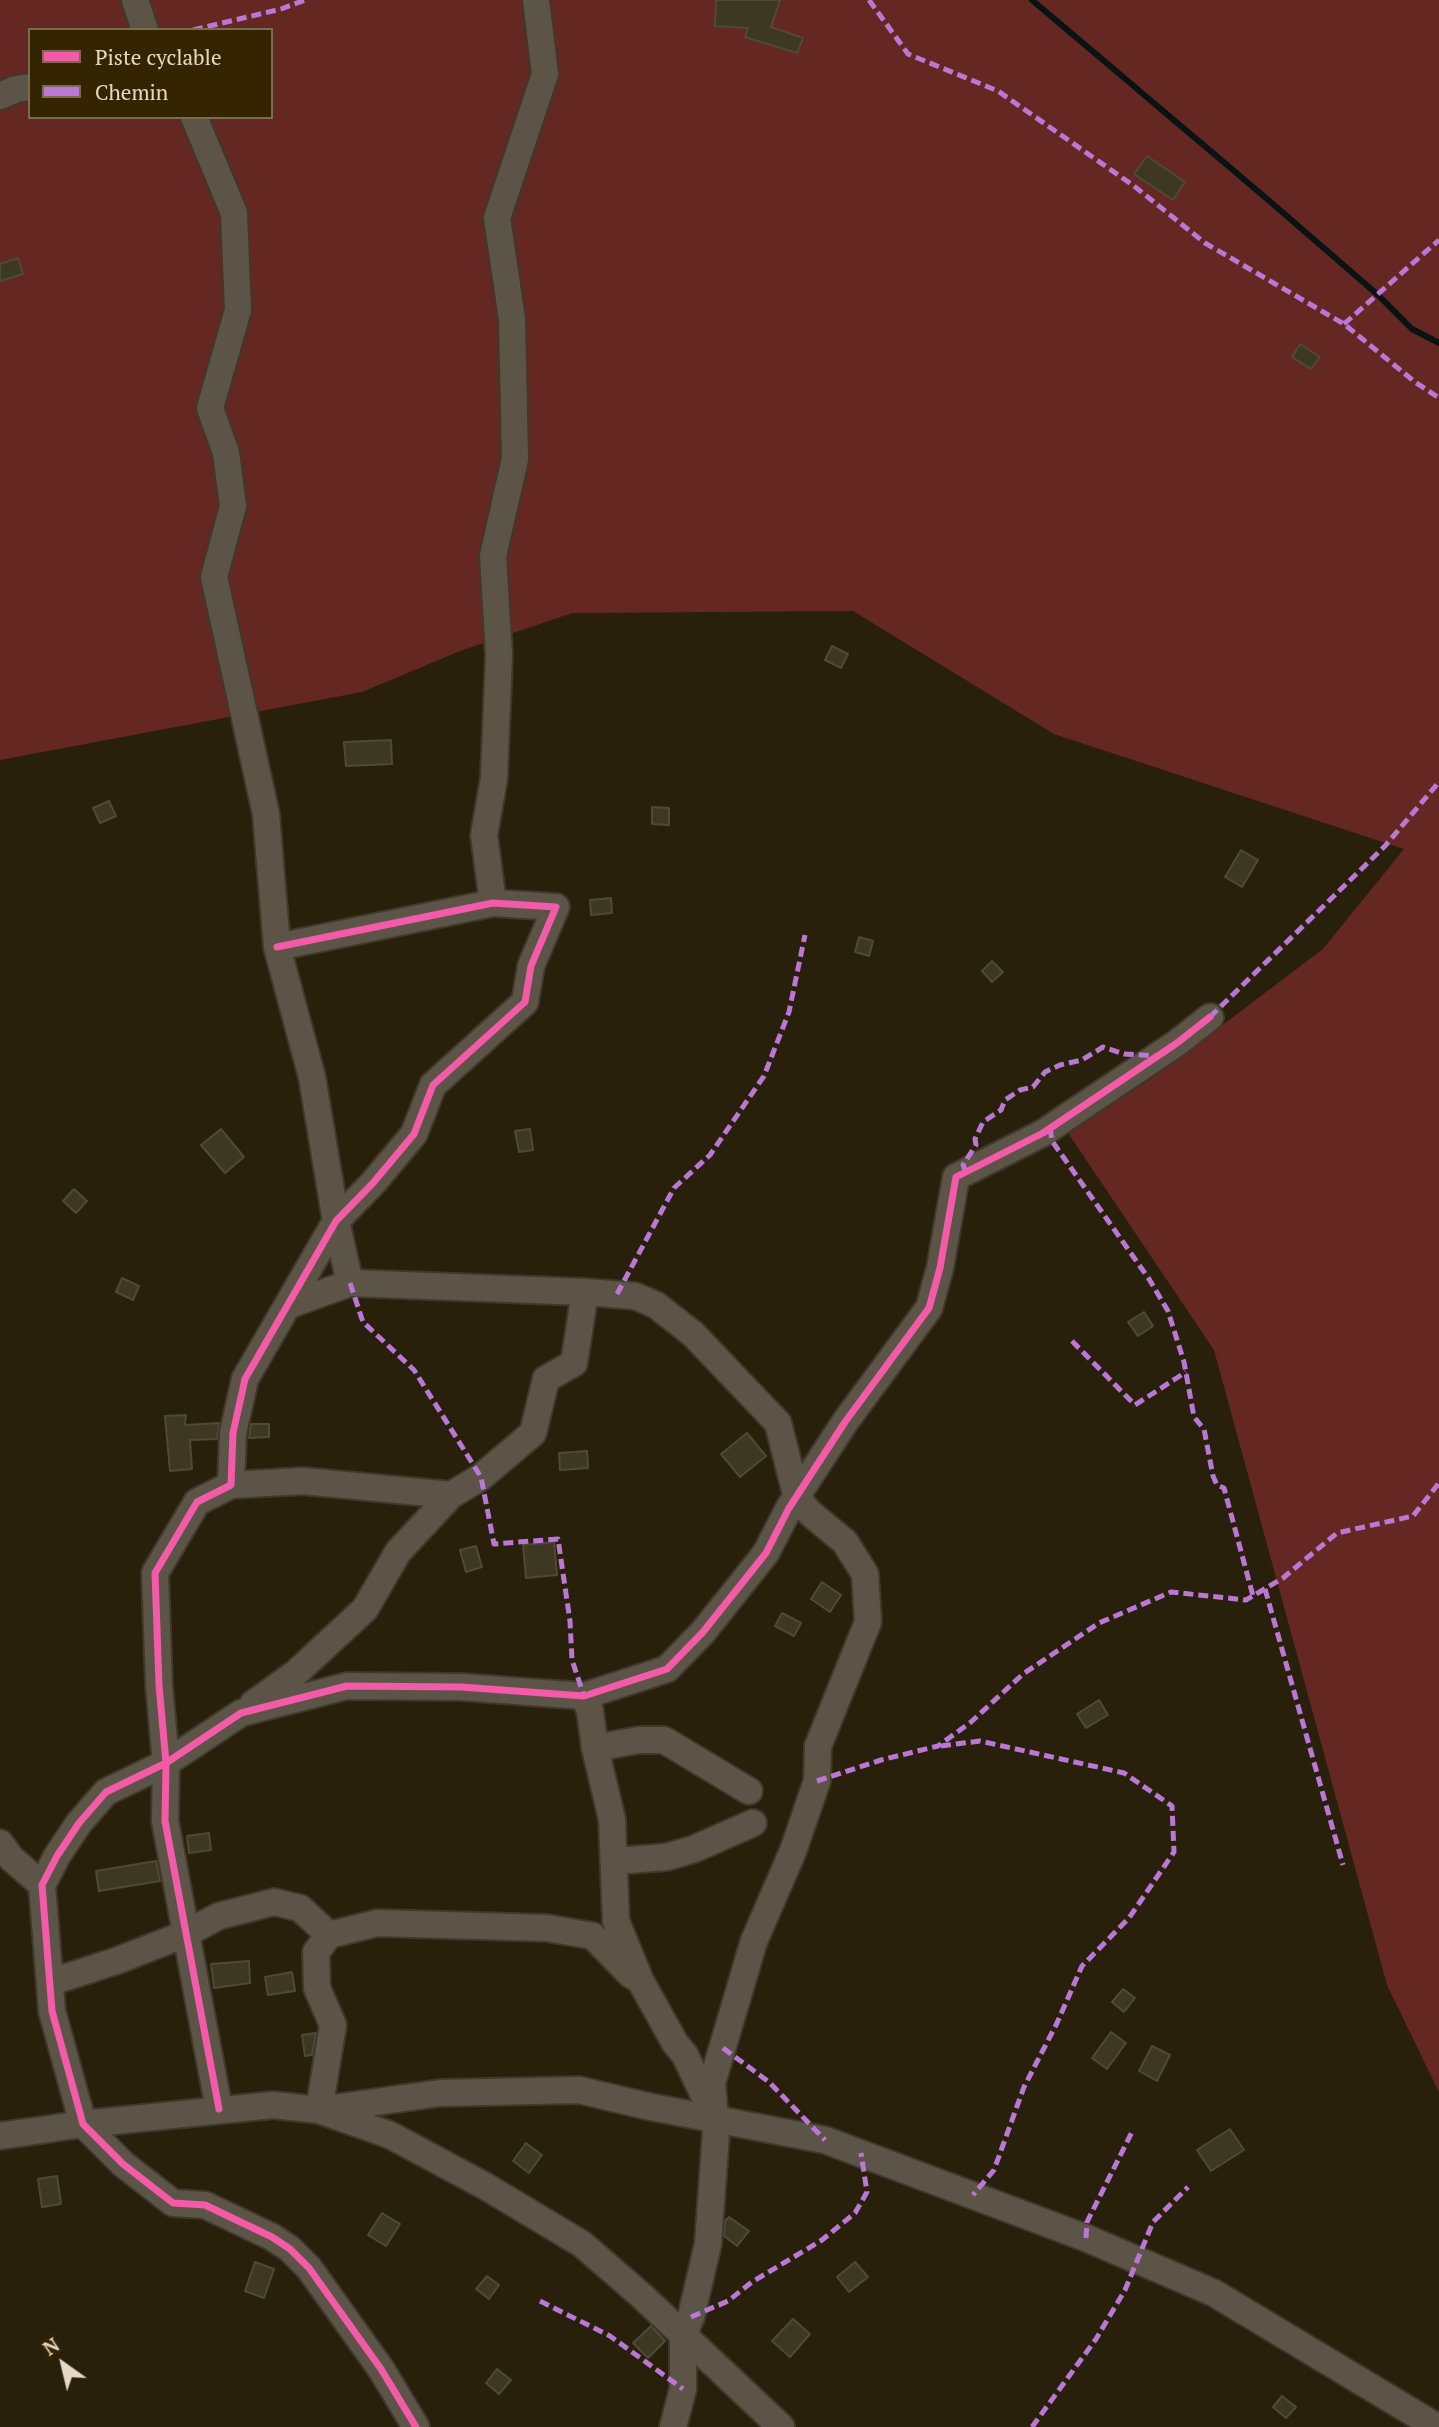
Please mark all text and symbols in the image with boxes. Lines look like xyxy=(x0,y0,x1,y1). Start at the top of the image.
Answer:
legend xyxy=(28,28,273,119)
text: Piste cyclable xyxy=(95,43,221,71)
text: Chemin xyxy=(95,78,168,106)
north arrow xyxy=(28,2329,98,2399)
text: N xyxy=(38,2332,64,2361)

